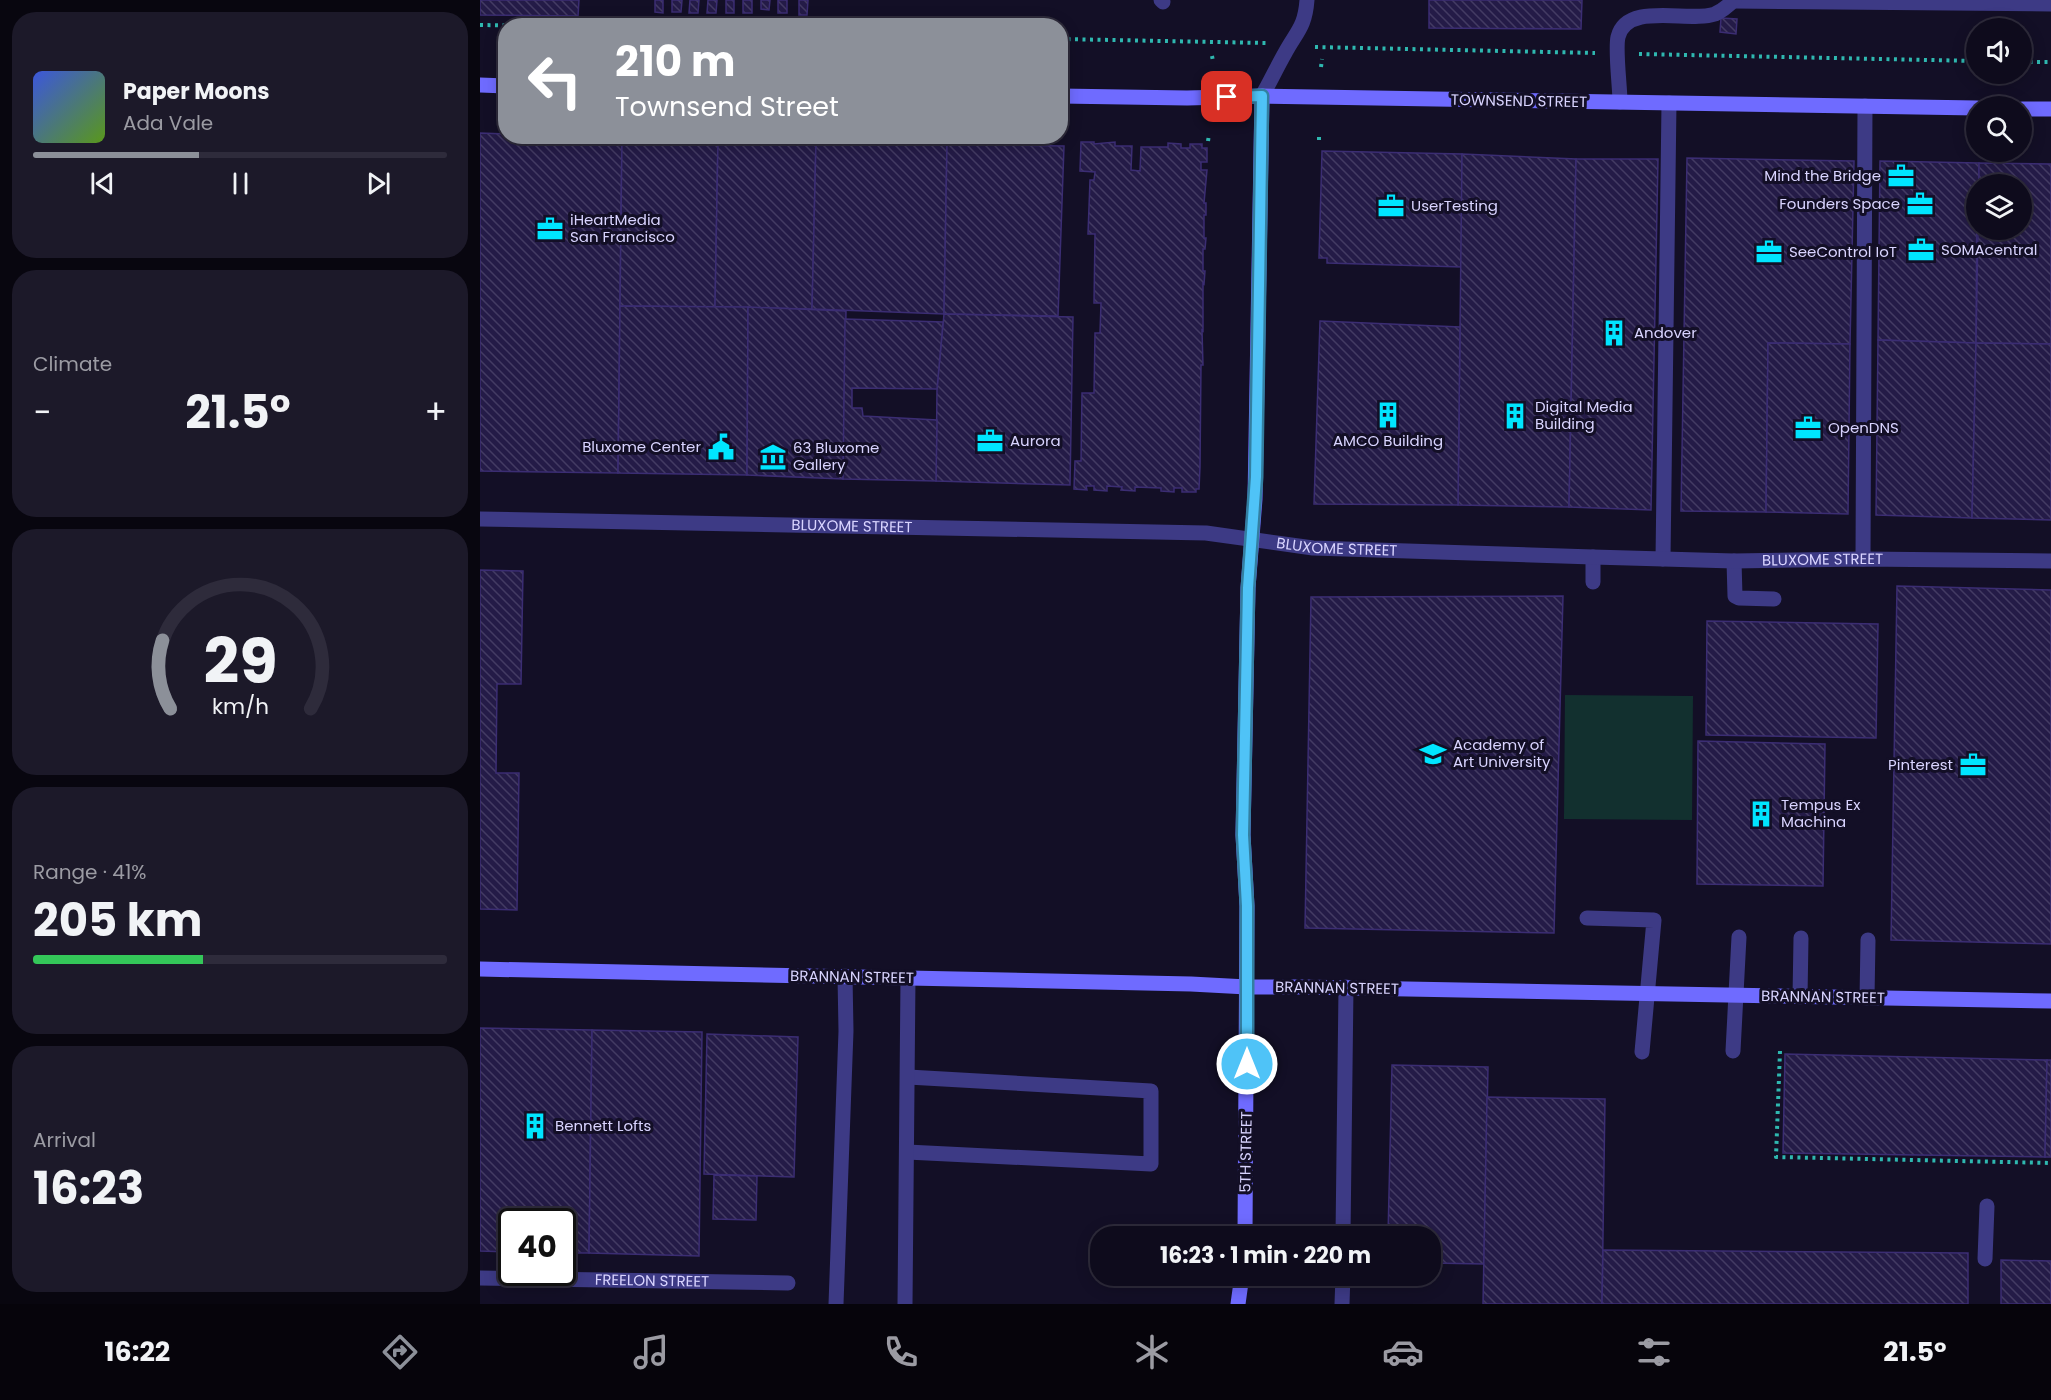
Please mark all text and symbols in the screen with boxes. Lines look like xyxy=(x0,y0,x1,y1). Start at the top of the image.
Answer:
map controls xyxy=(1966,18,2032,240)
button: sound xyxy=(1966,18,2032,84)
text: 210 m xyxy=(615,32,736,91)
icon: left xyxy=(516,42,594,120)
pin xyxy=(1201,71,1252,122)
text: Paper Moons xyxy=(123,76,270,107)
icon: arrive xyxy=(1210,80,1243,113)
text: Townsend Street xyxy=(615,88,839,125)
street label: TOWNSEND STREET xyxy=(1451,89,1587,112)
button: search xyxy=(1966,96,2032,162)
text: Ada Vale xyxy=(123,109,213,137)
office icon: Mind the Bridge xyxy=(1886,161,1916,191)
place label: Mind the Bridge xyxy=(1764,165,1881,186)
icon: previous xyxy=(86,167,119,200)
icon: pause xyxy=(224,167,257,200)
icon: next xyxy=(362,167,395,200)
button: layers xyxy=(1966,174,2032,240)
office icon: Founders Space xyxy=(1905,189,1935,219)
office icon: UserTesting xyxy=(1376,191,1406,221)
place label: Founders Space xyxy=(1779,193,1900,214)
place label: UserTesting xyxy=(1411,195,1498,216)
place label: iHeartMedia San Francisco xyxy=(570,209,675,247)
office icon: iHeartMedia San Francisco xyxy=(535,214,565,244)
office icon: SOMAcentral xyxy=(1906,235,1936,265)
office icon: SeeControl IoT xyxy=(1754,237,1784,267)
place label: SOMAcentral xyxy=(1941,239,2038,260)
place label: SeeControl IoT xyxy=(1789,241,1897,262)
building icon: Andover xyxy=(1599,318,1629,348)
place label: Andover xyxy=(1634,322,1697,343)
text: Climate xyxy=(33,350,112,378)
text: 21.5° xyxy=(185,381,291,444)
text: − xyxy=(33,389,51,436)
text: + xyxy=(424,389,447,436)
place label: Digital Media Building xyxy=(1535,396,1633,434)
building icon: AMCO Building xyxy=(1373,400,1403,430)
building icon: Digital Media Building xyxy=(1500,401,1530,431)
office icon: OpenDNS xyxy=(1793,413,1823,443)
place label: OpenDNS xyxy=(1828,417,1899,438)
office icon: Aurora xyxy=(975,426,1005,456)
place label: Aurora xyxy=(1010,430,1061,451)
place label: AMCO Building xyxy=(1333,430,1443,451)
public building icon: Bluxome Center xyxy=(706,432,736,462)
place label: Bluxome Center xyxy=(582,436,701,457)
place label: 63 Bluxome Gallery xyxy=(793,437,879,475)
museum icon: 63 Bluxome Gallery xyxy=(758,442,788,472)
street label: BLUXOME STREET xyxy=(791,514,913,537)
street label: BLUXOME STREET xyxy=(1275,532,1398,561)
street label: BLUXOME STREET xyxy=(1762,548,1883,571)
text: 29 xyxy=(203,617,277,705)
text: km/h xyxy=(211,691,269,722)
place label: Academy of Art University xyxy=(1453,734,1551,772)
school or university icon: Academy of Art University xyxy=(1418,739,1448,769)
office icon: Pinterest xyxy=(1958,750,1988,780)
place label: Pinterest xyxy=(1888,754,1953,775)
place label: Tempus Ex Machina xyxy=(1781,794,1860,832)
building icon: Tempus Ex Machina xyxy=(1746,799,1776,829)
text: Range · 41% xyxy=(33,858,146,886)
text: 205 km xyxy=(33,889,202,952)
street label: BRANNAN STREET xyxy=(790,965,914,988)
street label: BRANNAN STREET xyxy=(1275,976,1399,999)
street label: BRANNAN STREET xyxy=(1761,985,1885,1008)
position arrow xyxy=(1215,1032,1279,1096)
building icon: Bennett Lofts xyxy=(520,1111,550,1141)
street label: 5TH STREET xyxy=(1234,1111,1257,1193)
place label: Bennett Lofts xyxy=(555,1115,651,1136)
text: Arrival xyxy=(33,1126,96,1154)
text: 16:23 xyxy=(33,1157,144,1220)
speed limit sign: 40 xyxy=(498,1208,576,1286)
text: 16:23 · 1 min · 220 m xyxy=(1160,1240,1371,1271)
street label: FREELON STREET xyxy=(595,1269,709,1292)
icon: directions xyxy=(379,1331,421,1373)
icon: music xyxy=(630,1331,672,1373)
icon: phone xyxy=(880,1331,922,1373)
icon: climate xyxy=(1131,1331,1173,1373)
icon: car xyxy=(1382,1331,1424,1373)
icon: filters xyxy=(1633,1331,1675,1373)
text: 16:22 xyxy=(104,1333,170,1370)
text: 21.5° xyxy=(1883,1333,1947,1370)

